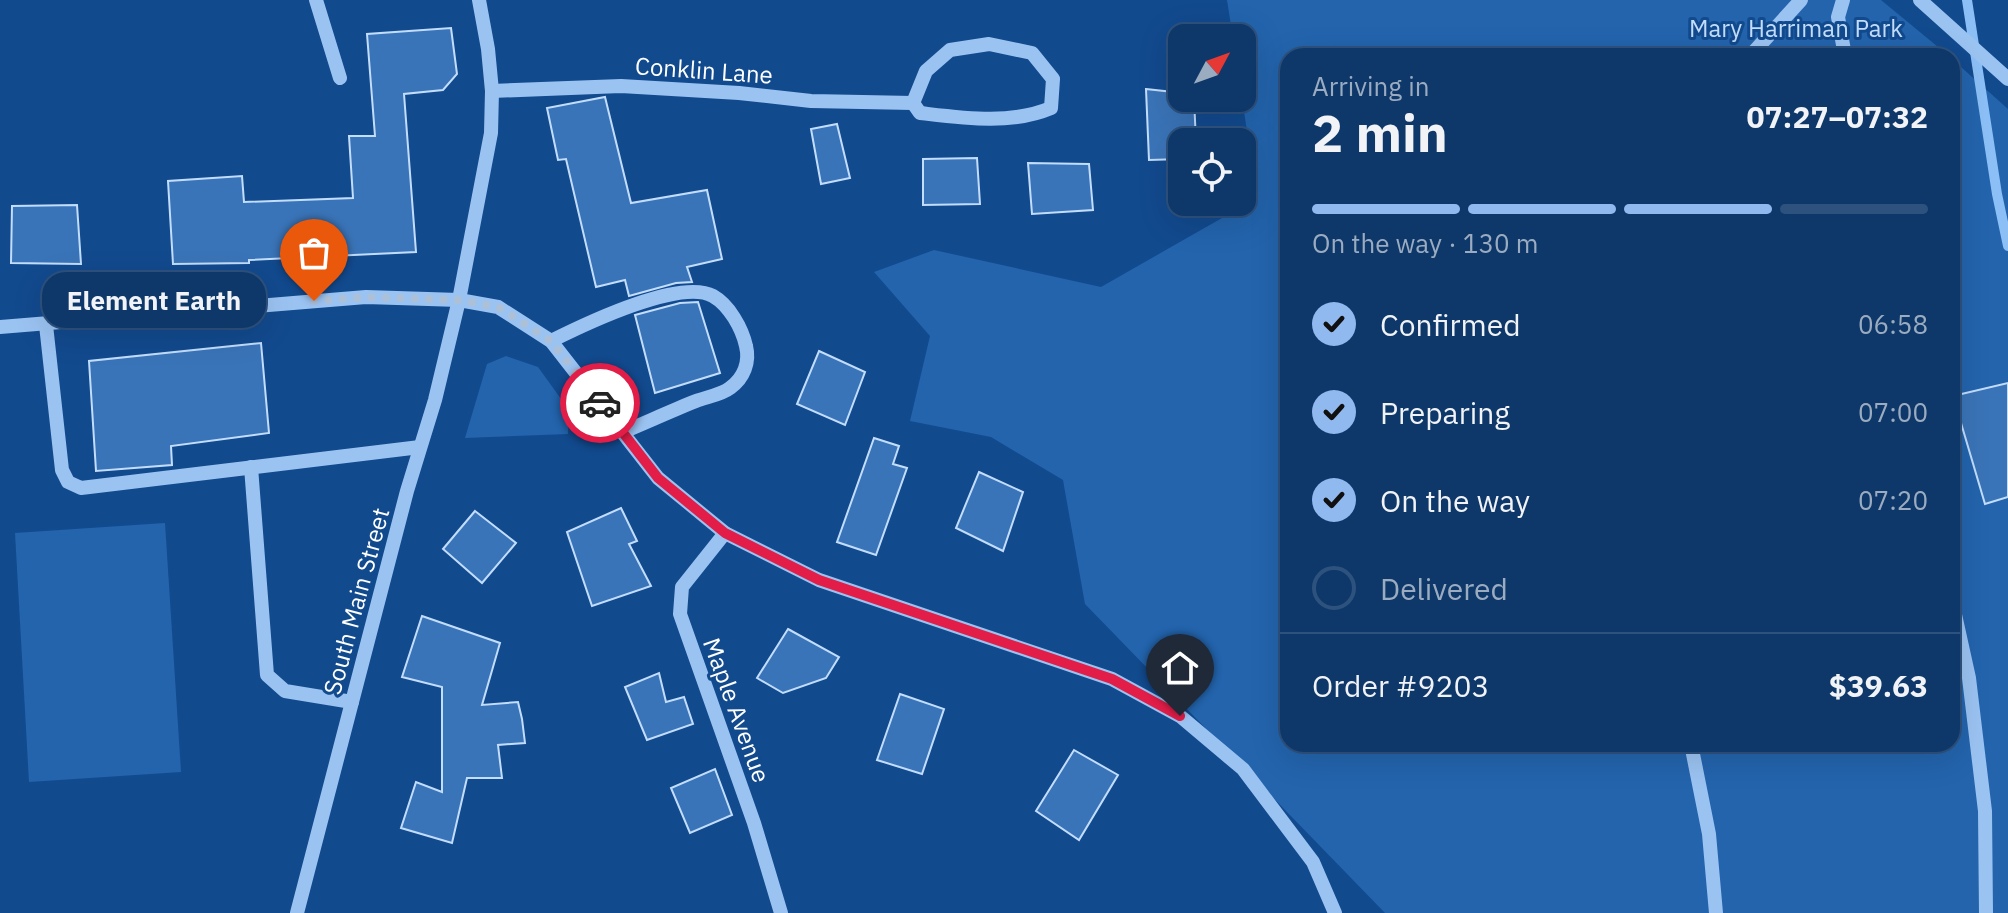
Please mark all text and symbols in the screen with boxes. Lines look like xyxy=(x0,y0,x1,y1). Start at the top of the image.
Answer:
park label: Mary Harriman Park xyxy=(1689,12,1903,44)
north arrow xyxy=(1168,24,1256,112)
map controls xyxy=(1168,24,1256,216)
street label: Conklin Lane xyxy=(634,49,774,91)
text: Arriving in xyxy=(1312,69,1429,103)
text: 07:27–07:32 xyxy=(1747,97,1928,136)
text: 2 min xyxy=(1312,99,1448,166)
button: locate xyxy=(1168,128,1256,216)
pin xyxy=(280,219,348,301)
text: On the way · 130 m xyxy=(1312,226,1538,260)
icon: bag xyxy=(292,231,336,275)
callout: Element Earth xyxy=(42,273,266,329)
text: Element Earth xyxy=(67,283,241,317)
icon: check xyxy=(1312,302,1356,346)
text: Confirmed xyxy=(1380,305,1521,344)
text: 06:58 xyxy=(1858,307,1928,341)
courier xyxy=(560,363,640,443)
icon: car xyxy=(578,381,622,425)
icon: check xyxy=(1312,390,1356,434)
text: Preparing xyxy=(1380,393,1510,432)
text: 07:00 xyxy=(1858,395,1928,429)
icon: check xyxy=(1312,478,1356,522)
text: On the way xyxy=(1380,481,1530,520)
text: 07:20 xyxy=(1858,483,1928,517)
street label: South Main Street xyxy=(316,504,396,698)
text: Delivered xyxy=(1380,569,1508,608)
street label: Maple Avenue xyxy=(696,633,778,787)
pin xyxy=(1146,634,1214,716)
icon: home xyxy=(1158,646,1202,690)
text: Order #9203 xyxy=(1312,666,1489,705)
text: $39.63 xyxy=(1829,666,1928,705)

